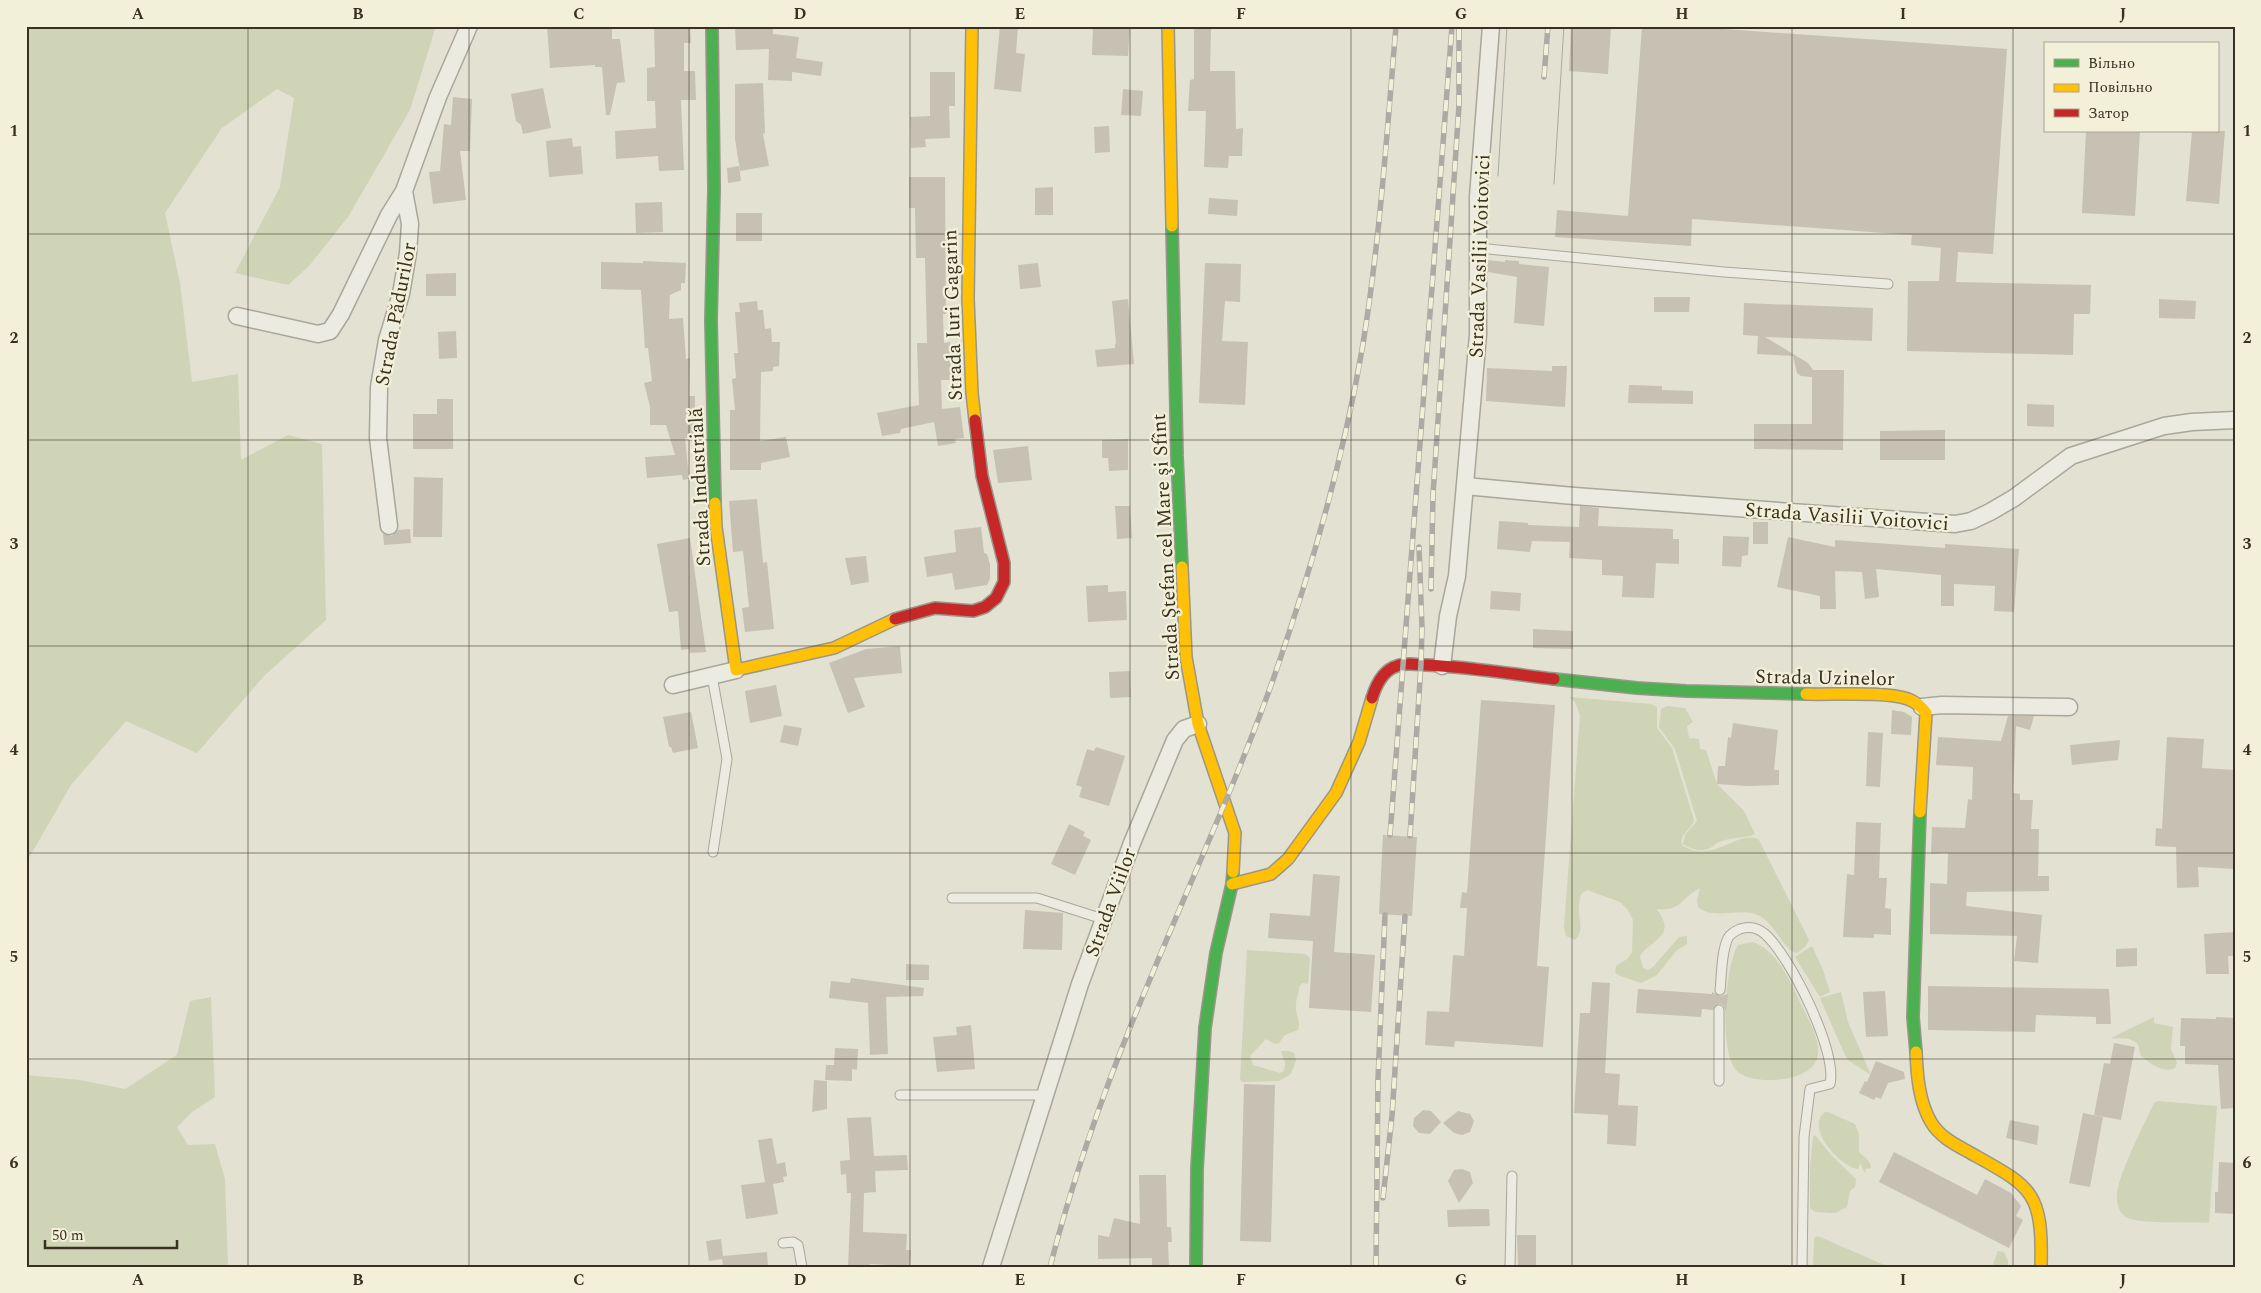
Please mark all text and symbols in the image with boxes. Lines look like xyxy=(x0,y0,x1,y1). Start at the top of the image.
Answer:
text: A xyxy=(132,2,145,26)
text: B xyxy=(352,2,364,26)
text: C xyxy=(573,2,585,26)
text: D xyxy=(794,2,807,26)
text: E xyxy=(1015,2,1025,26)
text: F xyxy=(1236,2,1246,26)
text: G xyxy=(1455,2,1467,26)
text: H xyxy=(1675,2,1689,26)
text: I xyxy=(1900,2,1906,26)
text: J xyxy=(2120,2,2127,26)
legend xyxy=(2044,42,2218,132)
text: Вільно xyxy=(2088,52,2135,75)
text: Повільно xyxy=(2088,76,2153,99)
text: Затор xyxy=(2088,102,2129,125)
text: 1 xyxy=(10,119,18,143)
text: 1 xyxy=(2243,119,2251,143)
street label: Strada Vasilii Voitovici xyxy=(1461,153,1499,359)
street label: Strada Iuri Gagarin xyxy=(935,229,971,401)
street label: Strada Pădurilor xyxy=(367,240,425,388)
text: 2 xyxy=(10,326,19,350)
text: 2 xyxy=(2243,326,2252,350)
street label: Strada Industrială xyxy=(681,407,719,567)
street label: Strada Ştefan cel Mare şi Sfînt xyxy=(1144,413,1188,681)
street label: Strada Vasilii Voitovici xyxy=(1744,495,1950,539)
text: 3 xyxy=(10,532,19,556)
text: 3 xyxy=(2243,532,2252,556)
street label: Strada Uzinelor xyxy=(1755,662,1895,694)
text: 4 xyxy=(10,738,19,762)
text: 4 xyxy=(2243,738,2252,762)
street label: Strada Viilor xyxy=(1077,844,1145,961)
text: 5 xyxy=(10,945,18,969)
text: 5 xyxy=(2243,945,2251,969)
text: 6 xyxy=(10,1151,19,1175)
text: 6 xyxy=(2243,1151,2252,1175)
scale bar xyxy=(45,1218,178,1250)
text: 50 m xyxy=(52,1224,84,1247)
text: A xyxy=(132,1268,145,1292)
text: B xyxy=(352,1268,364,1292)
text: C xyxy=(573,1268,585,1292)
text: D xyxy=(794,1268,807,1292)
text: E xyxy=(1015,1268,1025,1292)
text: F xyxy=(1236,1268,1246,1292)
text: G xyxy=(1455,1268,1467,1292)
text: H xyxy=(1675,1268,1689,1292)
text: I xyxy=(1900,1268,1906,1292)
text: J xyxy=(2120,1268,2127,1292)

